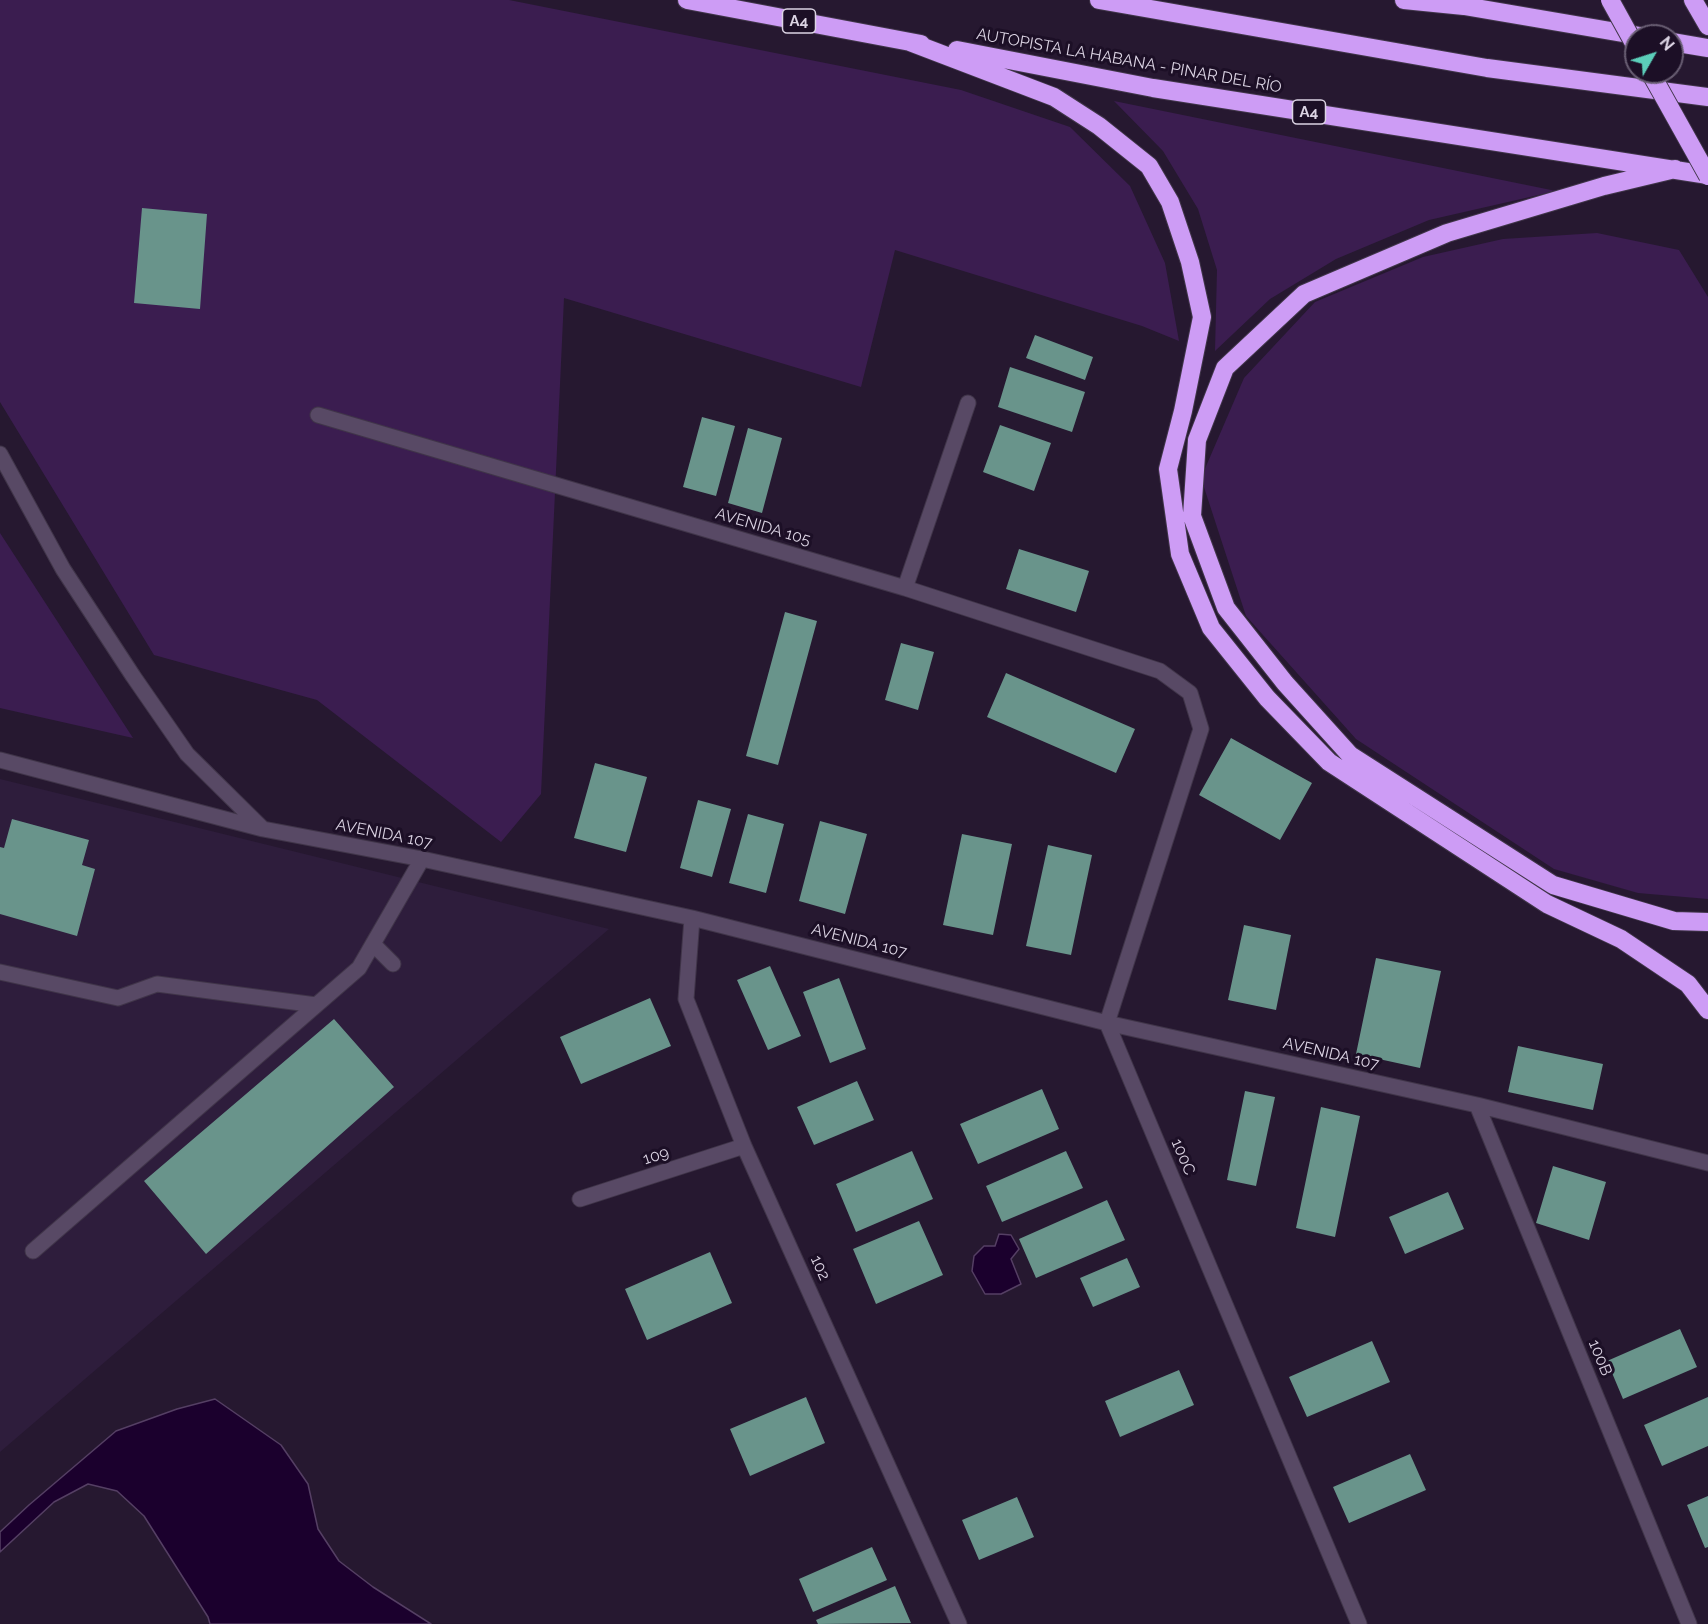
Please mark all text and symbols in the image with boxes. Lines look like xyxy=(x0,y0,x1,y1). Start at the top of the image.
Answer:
road number: A4 xyxy=(782,9,816,33)
north arrow xyxy=(1624,24,1684,84)
street label: AUTOPISTA LA HABANA - PINAR DEL RÍO xyxy=(975,25,1283,97)
text: N xyxy=(1656,33,1678,54)
road number: A4 xyxy=(1292,100,1326,124)
street label: AVENIDA 105 xyxy=(713,504,813,550)
street label: AVENIDA 107 xyxy=(334,815,434,853)
street label: AVENIDA 107 xyxy=(809,920,909,962)
street label: AVENIDA 107 xyxy=(1281,1034,1381,1074)
street label: 100C xyxy=(1167,1136,1199,1178)
street label: 109 xyxy=(641,1143,671,1169)
street label: 102 xyxy=(806,1253,834,1283)
street label: 100B xyxy=(1584,1337,1616,1379)

